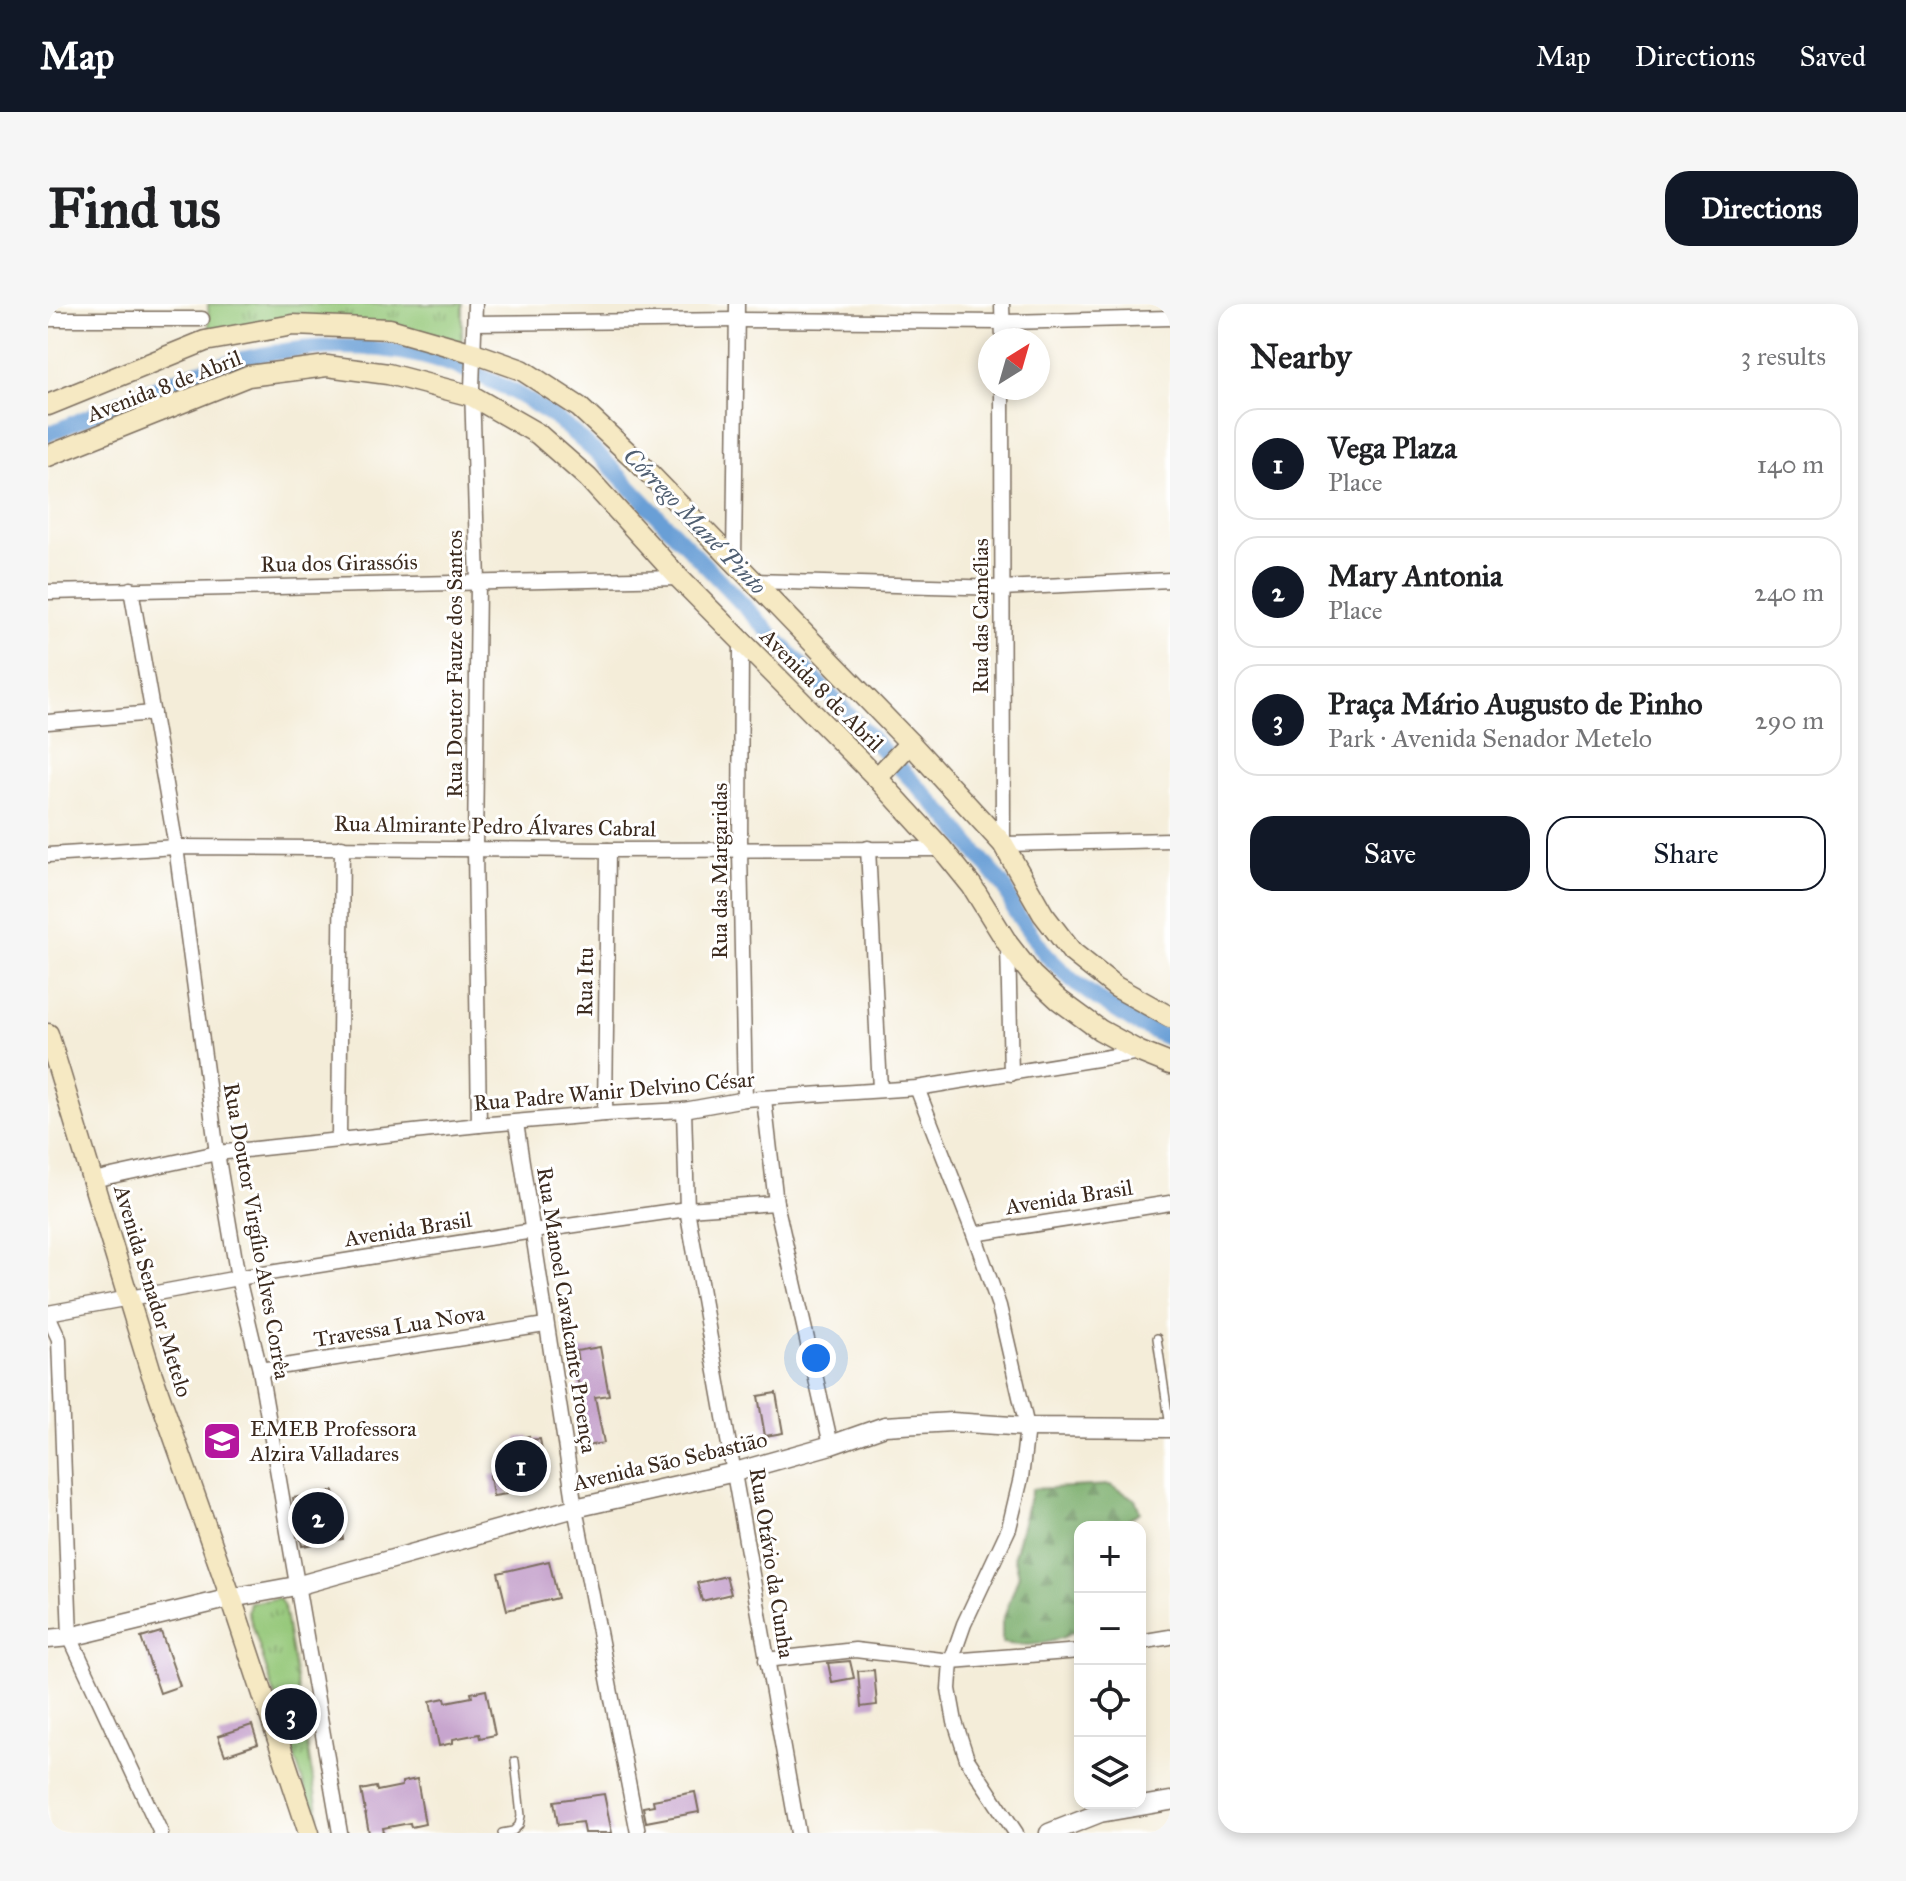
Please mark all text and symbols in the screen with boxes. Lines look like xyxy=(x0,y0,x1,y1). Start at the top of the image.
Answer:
text: Map xyxy=(40,33,114,79)
text: Map xyxy=(1536,39,1591,74)
text: Directions xyxy=(1635,39,1756,74)
text: Saved xyxy=(1800,39,1866,74)
button: Directions xyxy=(1665,171,1858,246)
text: Find us xyxy=(48,174,221,242)
north arrow xyxy=(978,328,1050,400)
text: Nearby xyxy=(1250,336,1352,377)
text: 3 results xyxy=(1741,340,1826,372)
street label: Avenida 8 de Abril xyxy=(82,344,245,428)
text: Vega Plaza xyxy=(1328,430,1457,466)
water label: Córrego Mané Pinto xyxy=(617,441,773,601)
text: 1 xyxy=(1273,448,1283,480)
text: 140 m xyxy=(1757,448,1824,480)
text: Place xyxy=(1328,466,1383,498)
street label: Rua Doutor Fauze dos Santos xyxy=(441,530,468,798)
street label: Rua das Camélias xyxy=(967,538,994,694)
street label: Rua dos Girassóis xyxy=(260,548,418,578)
text: Mary Antonia xyxy=(1328,558,1503,594)
text: 2 xyxy=(1272,576,1284,608)
text: 240 m xyxy=(1754,576,1824,608)
text: Place xyxy=(1328,594,1383,626)
street label: Avenida 8 de Abril xyxy=(754,622,889,757)
text: Praça Mário Augusto de Pinho xyxy=(1328,686,1703,722)
text: 3 xyxy=(1273,704,1283,736)
text: 290 m xyxy=(1755,704,1824,736)
text: Park · Avenida Senador Metelo xyxy=(1328,722,1652,754)
street label: Rua das Margaridas xyxy=(706,783,733,959)
street label: Rua Almirante Pedro Álvares Cabral xyxy=(334,810,656,842)
button: Save xyxy=(1250,816,1530,891)
button: Share xyxy=(1546,816,1826,891)
street label: Rua Itu xyxy=(571,947,599,1017)
street label: Rua Padre Wanir Delvino César xyxy=(472,1065,756,1117)
street label: Rua Doutor Virgílio Alves Corrêa xyxy=(218,1081,297,1382)
street label: Rua Manoel Cavalcante Proença xyxy=(531,1165,603,1456)
street label: Avenida Brasil xyxy=(1003,1174,1135,1221)
street label: Avenida Senador Metelo xyxy=(108,1181,198,1400)
street label: Avenida Brasil xyxy=(342,1206,474,1253)
street label: Travessa Lua Nova xyxy=(312,1299,487,1353)
your location xyxy=(796,1338,836,1378)
place label: EMEB Professora Alzira Valladares xyxy=(249,1415,417,1467)
school or university icon: EMEB Professora Alzira Valladares xyxy=(201,1420,243,1462)
street label: Avenida São Sebastião xyxy=(569,1426,770,1497)
pin: 1 xyxy=(495,1436,547,1496)
street label: Rua Otávio da Cunha xyxy=(744,1466,800,1661)
pin: 2 xyxy=(292,1488,344,1548)
map controls xyxy=(1074,1521,1146,1809)
button: + xyxy=(1074,1521,1146,1593)
button: − xyxy=(1074,1593,1146,1665)
button: locate xyxy=(1074,1665,1146,1737)
pin: 3 xyxy=(265,1684,317,1744)
button: layers xyxy=(1074,1737,1146,1809)

